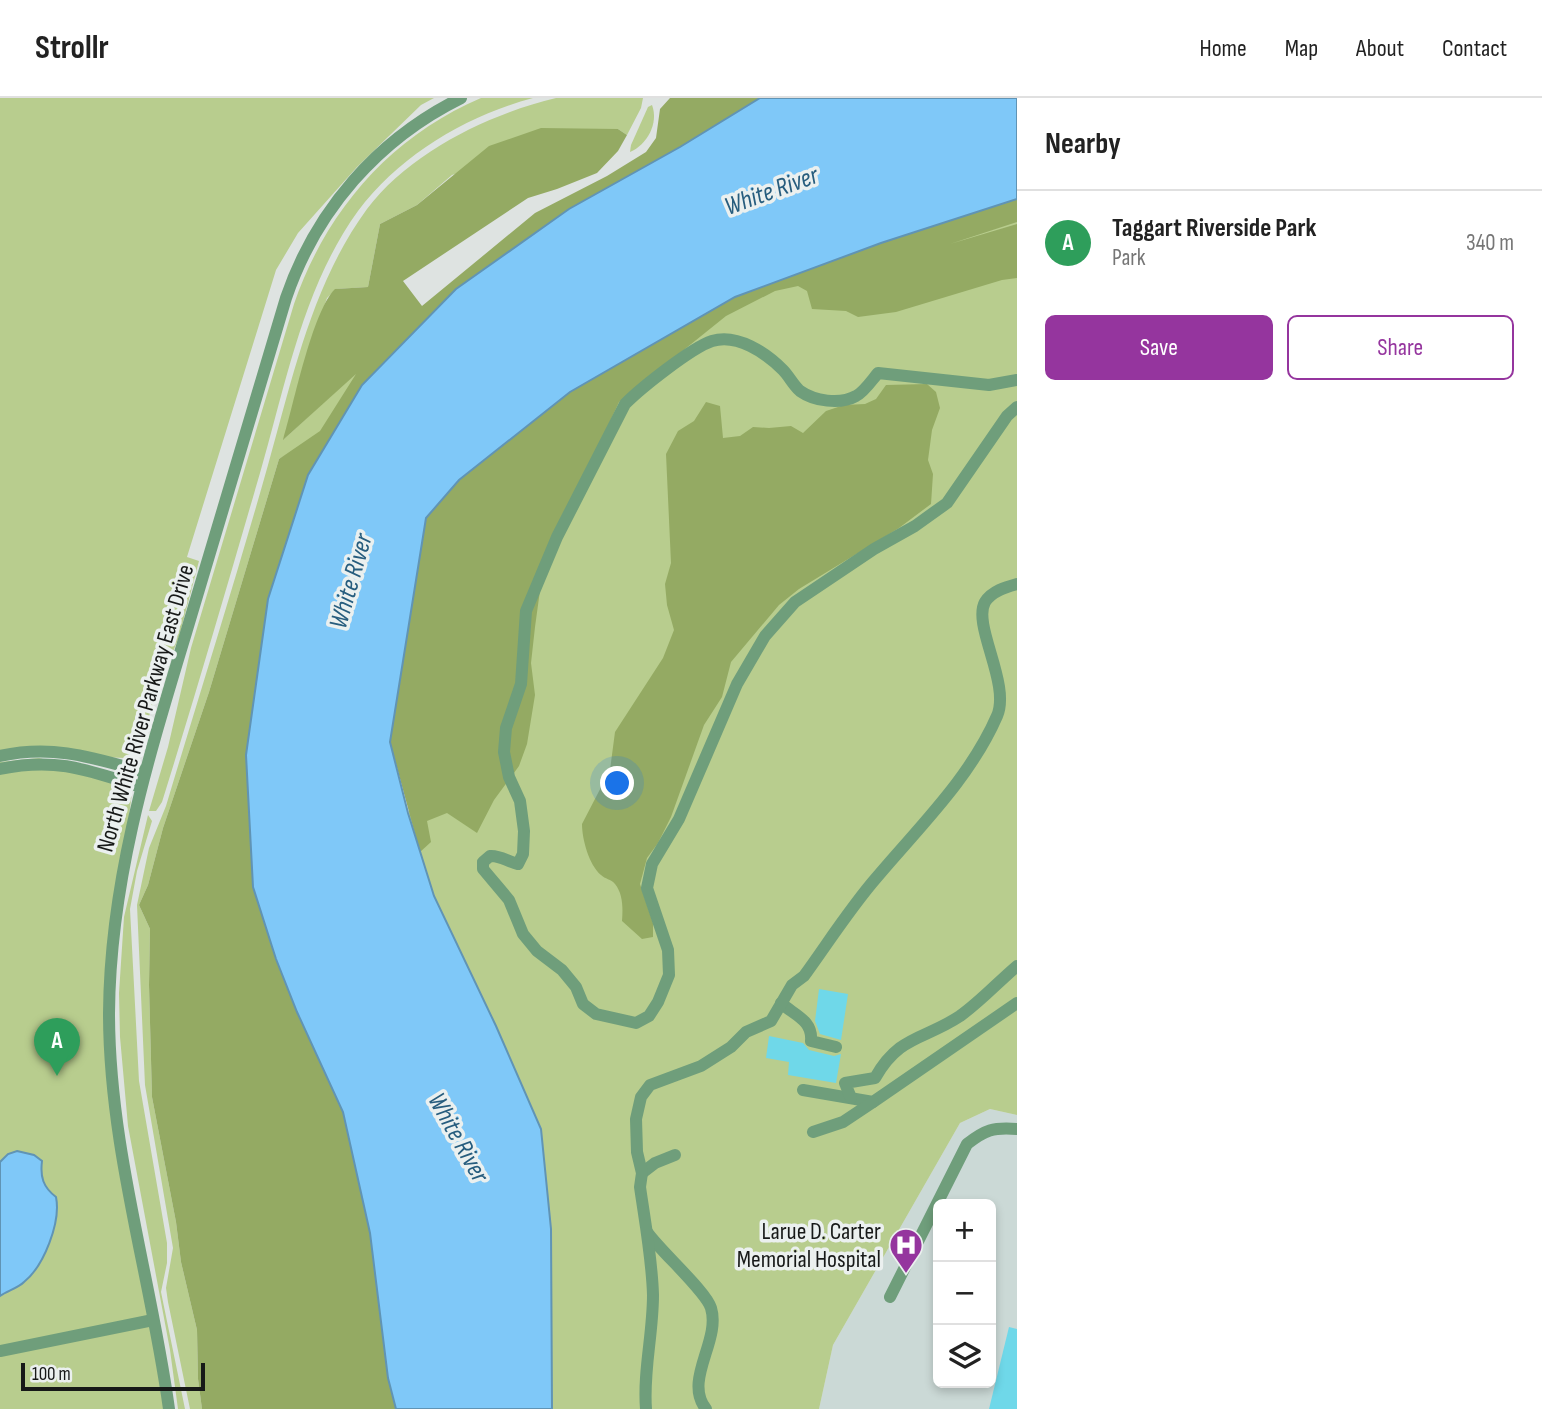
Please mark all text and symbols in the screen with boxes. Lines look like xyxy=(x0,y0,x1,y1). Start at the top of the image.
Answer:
text: Strollr xyxy=(35,28,109,68)
text: Home xyxy=(1199,34,1247,63)
text: Map xyxy=(1285,34,1318,63)
text: About xyxy=(1356,34,1404,63)
text: Contact xyxy=(1442,34,1507,63)
text: Nearby xyxy=(1045,126,1121,162)
water label: White River xyxy=(720,160,824,223)
text: Taggart Riverside Park xyxy=(1112,213,1316,244)
text: A xyxy=(1063,229,1073,257)
text: 340 m xyxy=(1466,229,1514,257)
text: Park xyxy=(1112,244,1146,272)
button: Save xyxy=(1045,315,1273,380)
button: Share xyxy=(1287,315,1514,380)
water label: White River xyxy=(323,529,380,633)
street label: North White River Parkway East Drive xyxy=(91,561,200,855)
your location xyxy=(600,766,634,800)
pin: A xyxy=(34,1018,80,1076)
water label: White River xyxy=(420,1088,496,1189)
map controls xyxy=(933,1199,996,1388)
button: + xyxy=(933,1199,996,1262)
place label: Larue D. Carter Memorial Hospital xyxy=(737,1217,881,1274)
hospital icon: Larue D. Carter Memorial Hospital xyxy=(887,1226,925,1275)
button: − xyxy=(933,1262,996,1325)
button: layers xyxy=(933,1325,996,1388)
scale bar xyxy=(21,1360,205,1392)
text: 100 m xyxy=(32,1363,71,1386)

